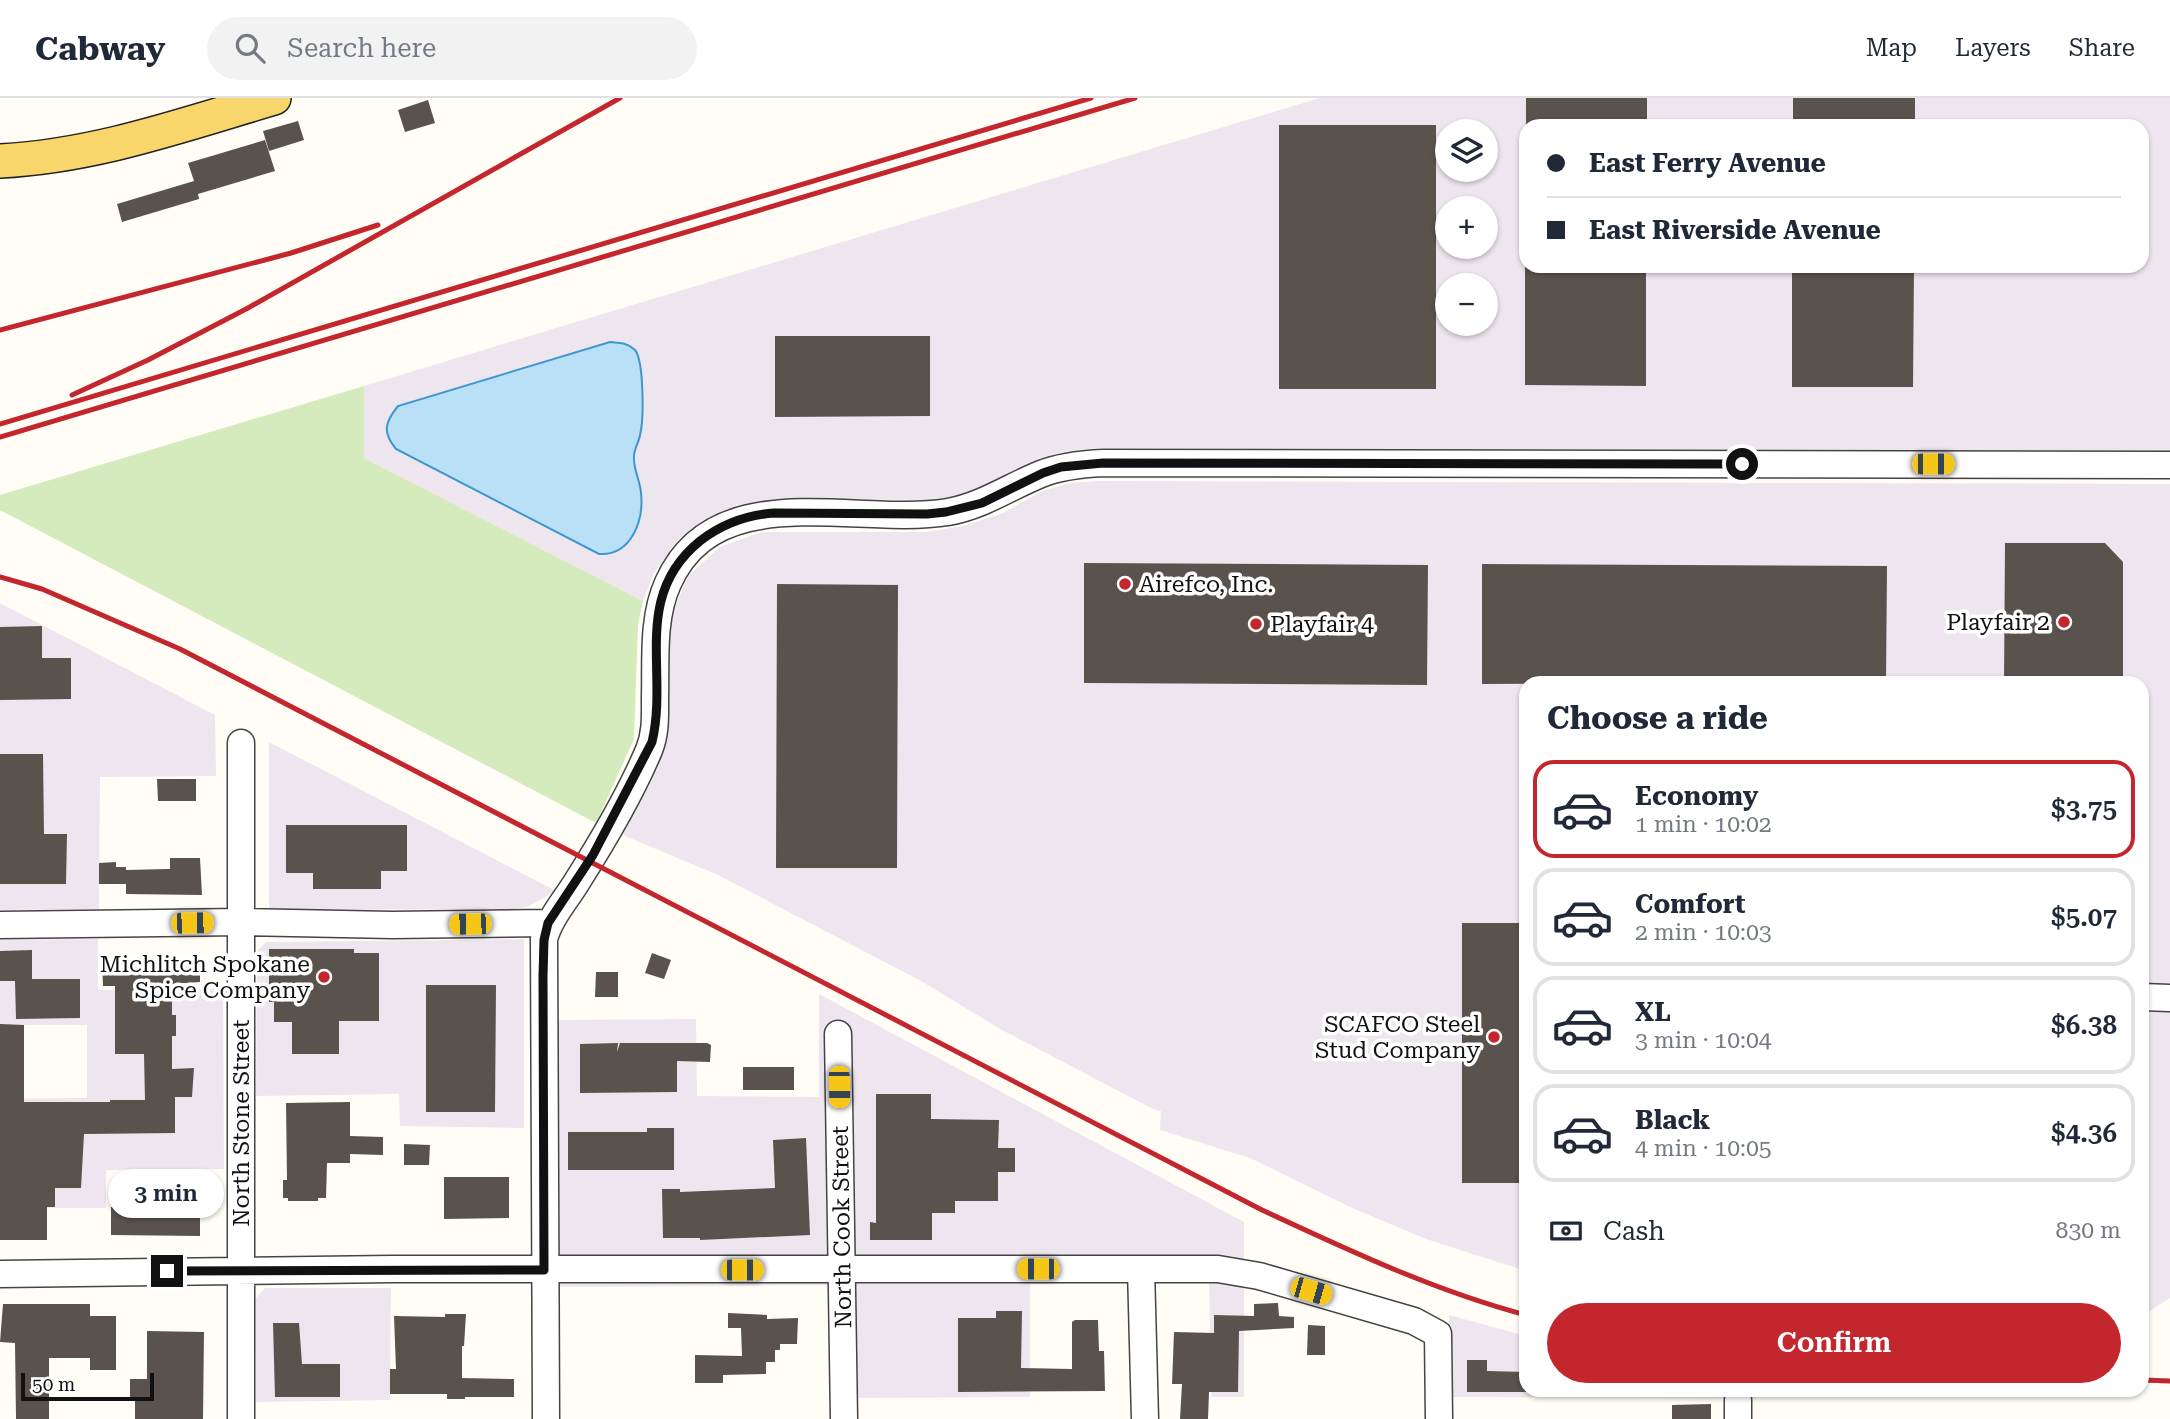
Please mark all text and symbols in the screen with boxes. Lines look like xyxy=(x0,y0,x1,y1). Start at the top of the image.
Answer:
search box xyxy=(207,17,697,80)
text: Cabway xyxy=(35,29,165,68)
icon: search xyxy=(231,29,269,67)
text: Search here xyxy=(287,33,436,63)
text: Map xyxy=(1866,34,1917,62)
text: Layers xyxy=(1955,34,2031,62)
text: Share xyxy=(2069,34,2135,62)
map controls xyxy=(1435,119,1498,336)
button: layers xyxy=(1435,119,1498,182)
text: East Ferry Avenue xyxy=(1589,148,1826,178)
button: + xyxy=(1435,196,1498,259)
text: East Riverside Avenue xyxy=(1589,215,1881,245)
button: − xyxy=(1435,273,1498,336)
route start xyxy=(1726,448,1758,480)
car xyxy=(1913,454,1955,475)
place label: Airefco, Inc. xyxy=(1139,571,1273,598)
marker: Airefco, Inc. xyxy=(1117,576,1133,592)
place label: Playfair 2 xyxy=(1946,609,2050,636)
place label: Playfair 4 xyxy=(1270,611,1374,638)
marker: Playfair 2 xyxy=(2056,614,2072,630)
marker: Playfair 4 xyxy=(1248,616,1264,632)
text: Choose a ride xyxy=(1547,699,1768,737)
icon: car xyxy=(1551,778,1614,841)
text: Economy xyxy=(1635,781,1758,811)
text: $3.75 xyxy=(2051,794,2117,824)
text: 1 min · 10:02 xyxy=(1635,811,1772,838)
icon: car xyxy=(1551,886,1614,949)
text: Comfort xyxy=(1635,889,1745,919)
text: $5.07 xyxy=(2051,902,2117,932)
car xyxy=(171,912,214,934)
car xyxy=(449,913,492,935)
text: 2 min · 10:03 xyxy=(1635,919,1772,946)
place label: Michlitch Spokane Spice Company xyxy=(100,951,310,1004)
marker: Michlitch Spokane Spice Company xyxy=(316,969,332,985)
icon: car xyxy=(1551,994,1614,1057)
text: XL xyxy=(1635,997,1671,1027)
text: $6.38 xyxy=(2051,1010,2117,1040)
place label: SCAFCO Steel Stud Company xyxy=(1315,1011,1480,1064)
street label: North Stone Street xyxy=(228,1019,255,1227)
text: 3 min · 10:04 xyxy=(1635,1027,1772,1054)
marker: SCAFCO Steel Stud Company xyxy=(1486,1029,1502,1045)
car xyxy=(829,1066,850,1108)
icon: car xyxy=(1551,1102,1614,1165)
text: Black xyxy=(1635,1105,1710,1135)
text: $4.36 xyxy=(2051,1118,2117,1148)
street label: North Cook Street xyxy=(827,1125,857,1329)
text: 4 min · 10:05 xyxy=(1635,1135,1772,1162)
callout: 3 min xyxy=(109,1170,225,1218)
text: 3 min xyxy=(134,1180,198,1207)
icon: cash xyxy=(1547,1212,1585,1250)
text: Cash xyxy=(1603,1216,1665,1246)
text: 830 m xyxy=(2056,1217,2121,1244)
route end xyxy=(151,1255,183,1287)
car xyxy=(1018,1259,1060,1280)
car xyxy=(722,1260,764,1281)
car xyxy=(1288,1275,1335,1307)
button: Confirm xyxy=(1547,1303,2121,1383)
scale bar xyxy=(21,1370,154,1402)
text: 50 m xyxy=(32,1373,75,1396)

